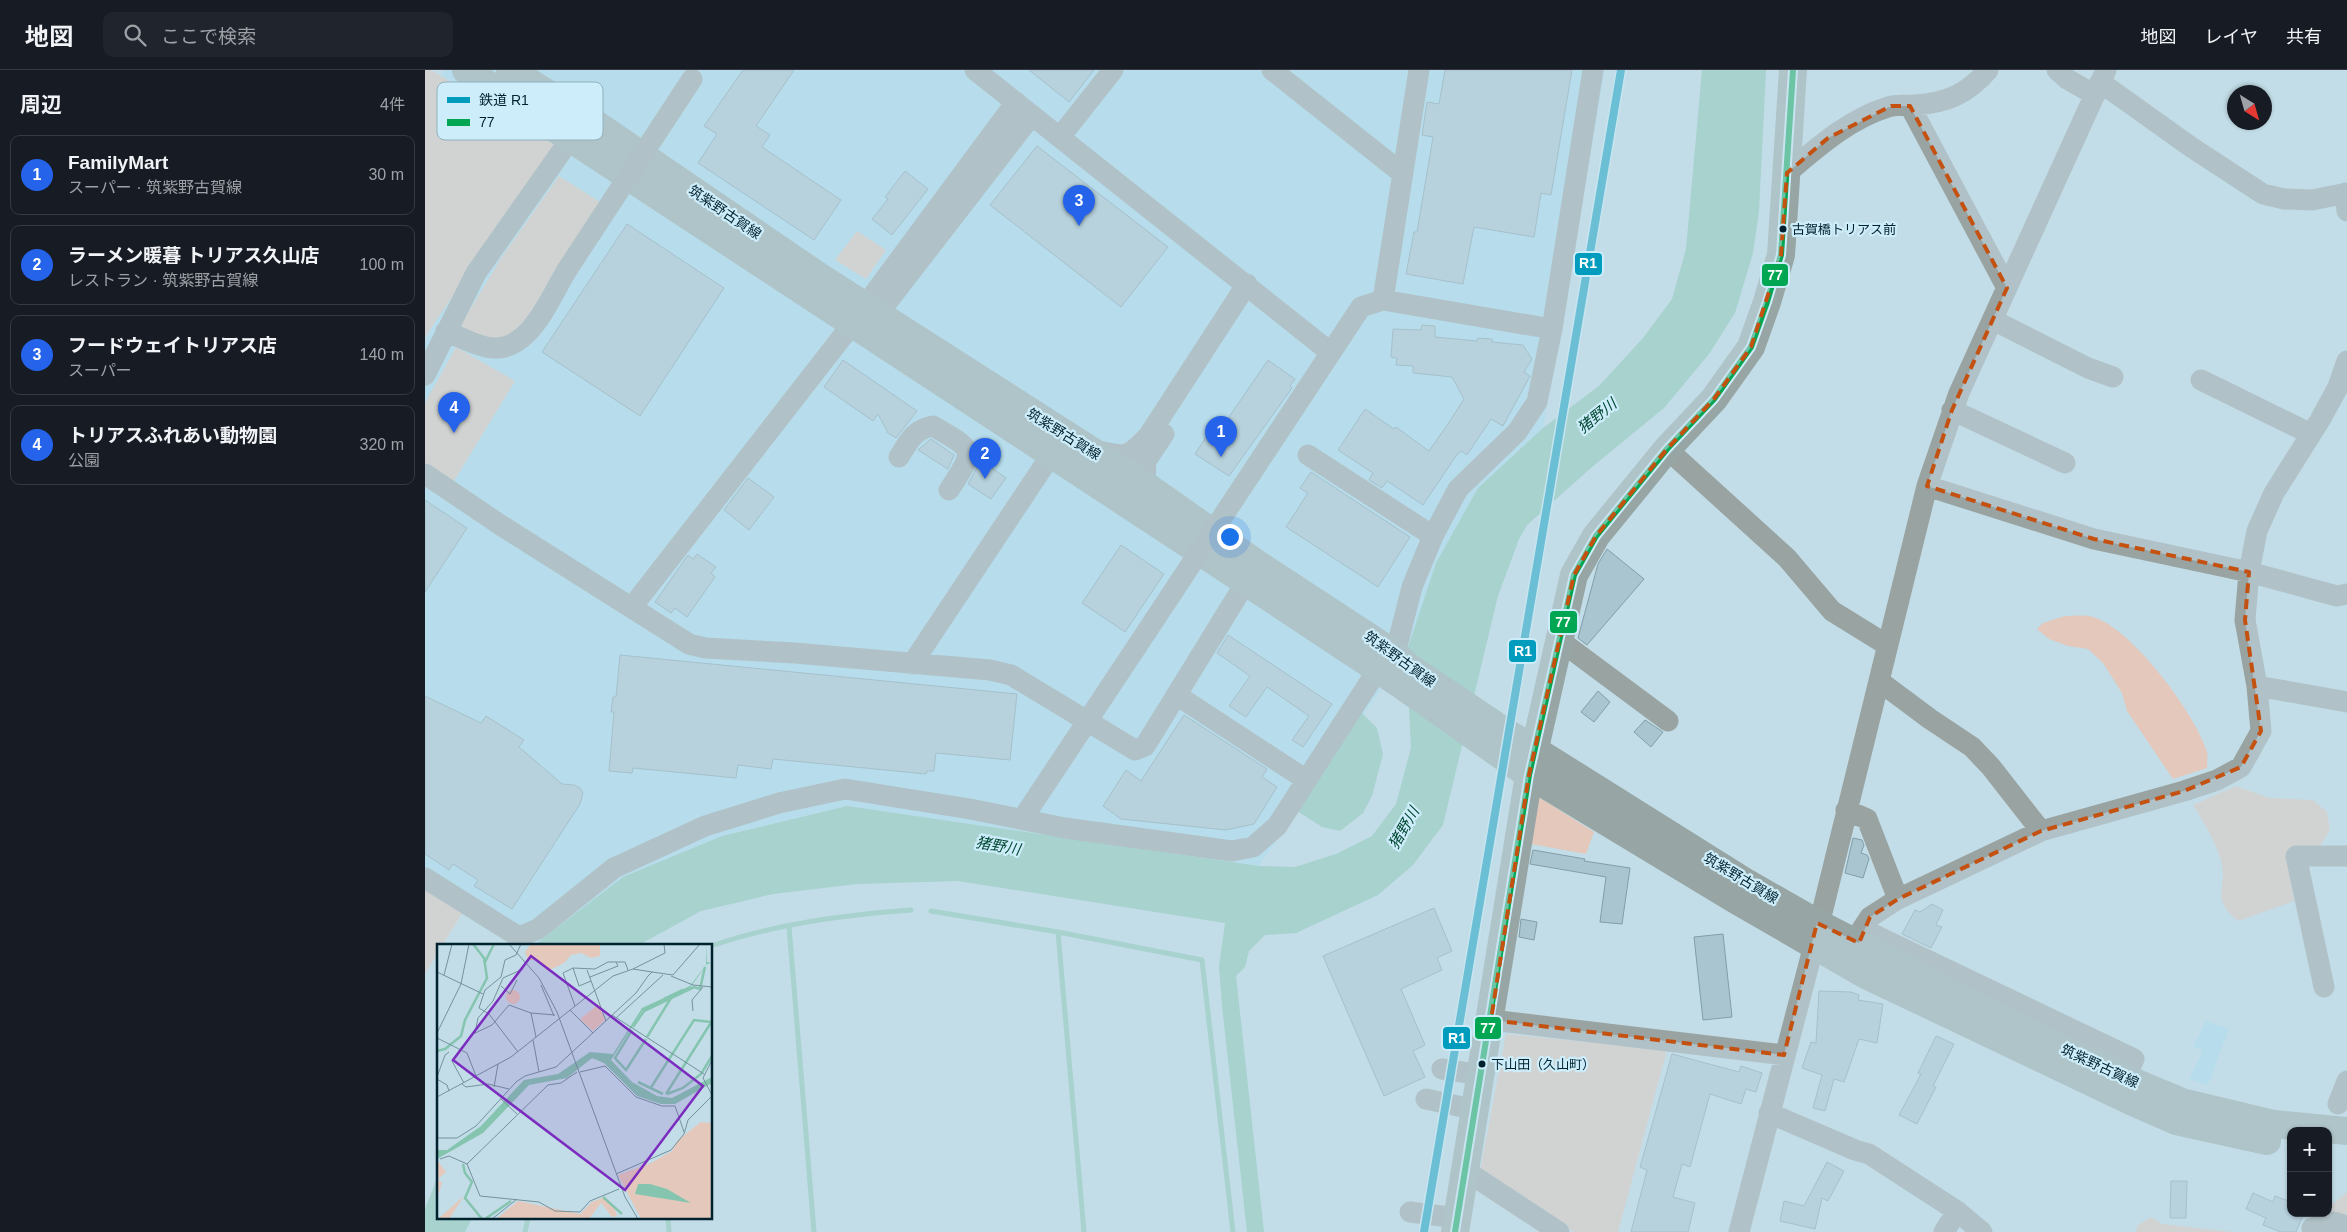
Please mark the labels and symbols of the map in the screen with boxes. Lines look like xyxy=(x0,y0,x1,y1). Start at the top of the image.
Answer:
legend xyxy=(437,82,603,140)
north arrow xyxy=(2227,85,2272,130)
text: 鉄道 R1 xyxy=(479,92,529,108)
text: 77 xyxy=(479,114,495,130)
street label: 筑紫野古賀線 xyxy=(686,182,764,242)
pin: 3 xyxy=(1063,185,1095,226)
place label: 古賀橋トリアス前 xyxy=(1792,222,1896,237)
marker: 古賀橋トリアス前 xyxy=(1778,224,1788,234)
line badge: R1 xyxy=(1574,252,1603,276)
text: R1 xyxy=(1579,255,1597,271)
line badge: 77 xyxy=(1761,263,1789,287)
text: 77 xyxy=(1767,267,1783,283)
pin: 4 xyxy=(438,392,470,433)
water label: 猪野川 xyxy=(1574,394,1621,436)
street label: 筑紫野古賀線 xyxy=(1024,405,1104,463)
pin: 1 xyxy=(1205,416,1237,457)
pin: 2 xyxy=(969,438,1001,479)
your location xyxy=(1217,524,1243,550)
line badge: 77 xyxy=(1549,610,1578,634)
text: 77 xyxy=(1555,614,1571,630)
street label: 筑紫野古賀線 xyxy=(1361,628,1439,690)
line badge: R1 xyxy=(1508,639,1537,663)
text: R1 xyxy=(1514,643,1532,659)
water label: 猪野川 xyxy=(1385,802,1423,851)
water label: 猪野川 xyxy=(974,833,1024,858)
street label: 筑紫野古賀線 xyxy=(1701,850,1781,906)
inset map xyxy=(437,944,713,1220)
line badge: 77 xyxy=(1474,1016,1502,1040)
text: 77 xyxy=(1480,1020,1496,1036)
line badge: R1 xyxy=(1442,1026,1471,1050)
text: R1 xyxy=(1448,1030,1466,1046)
street label: 筑紫野古賀線 xyxy=(2059,1041,2141,1091)
place label: 下山田（久山町） xyxy=(1491,1057,1595,1072)
marker: 下山田（久山町） xyxy=(1477,1059,1487,1069)

